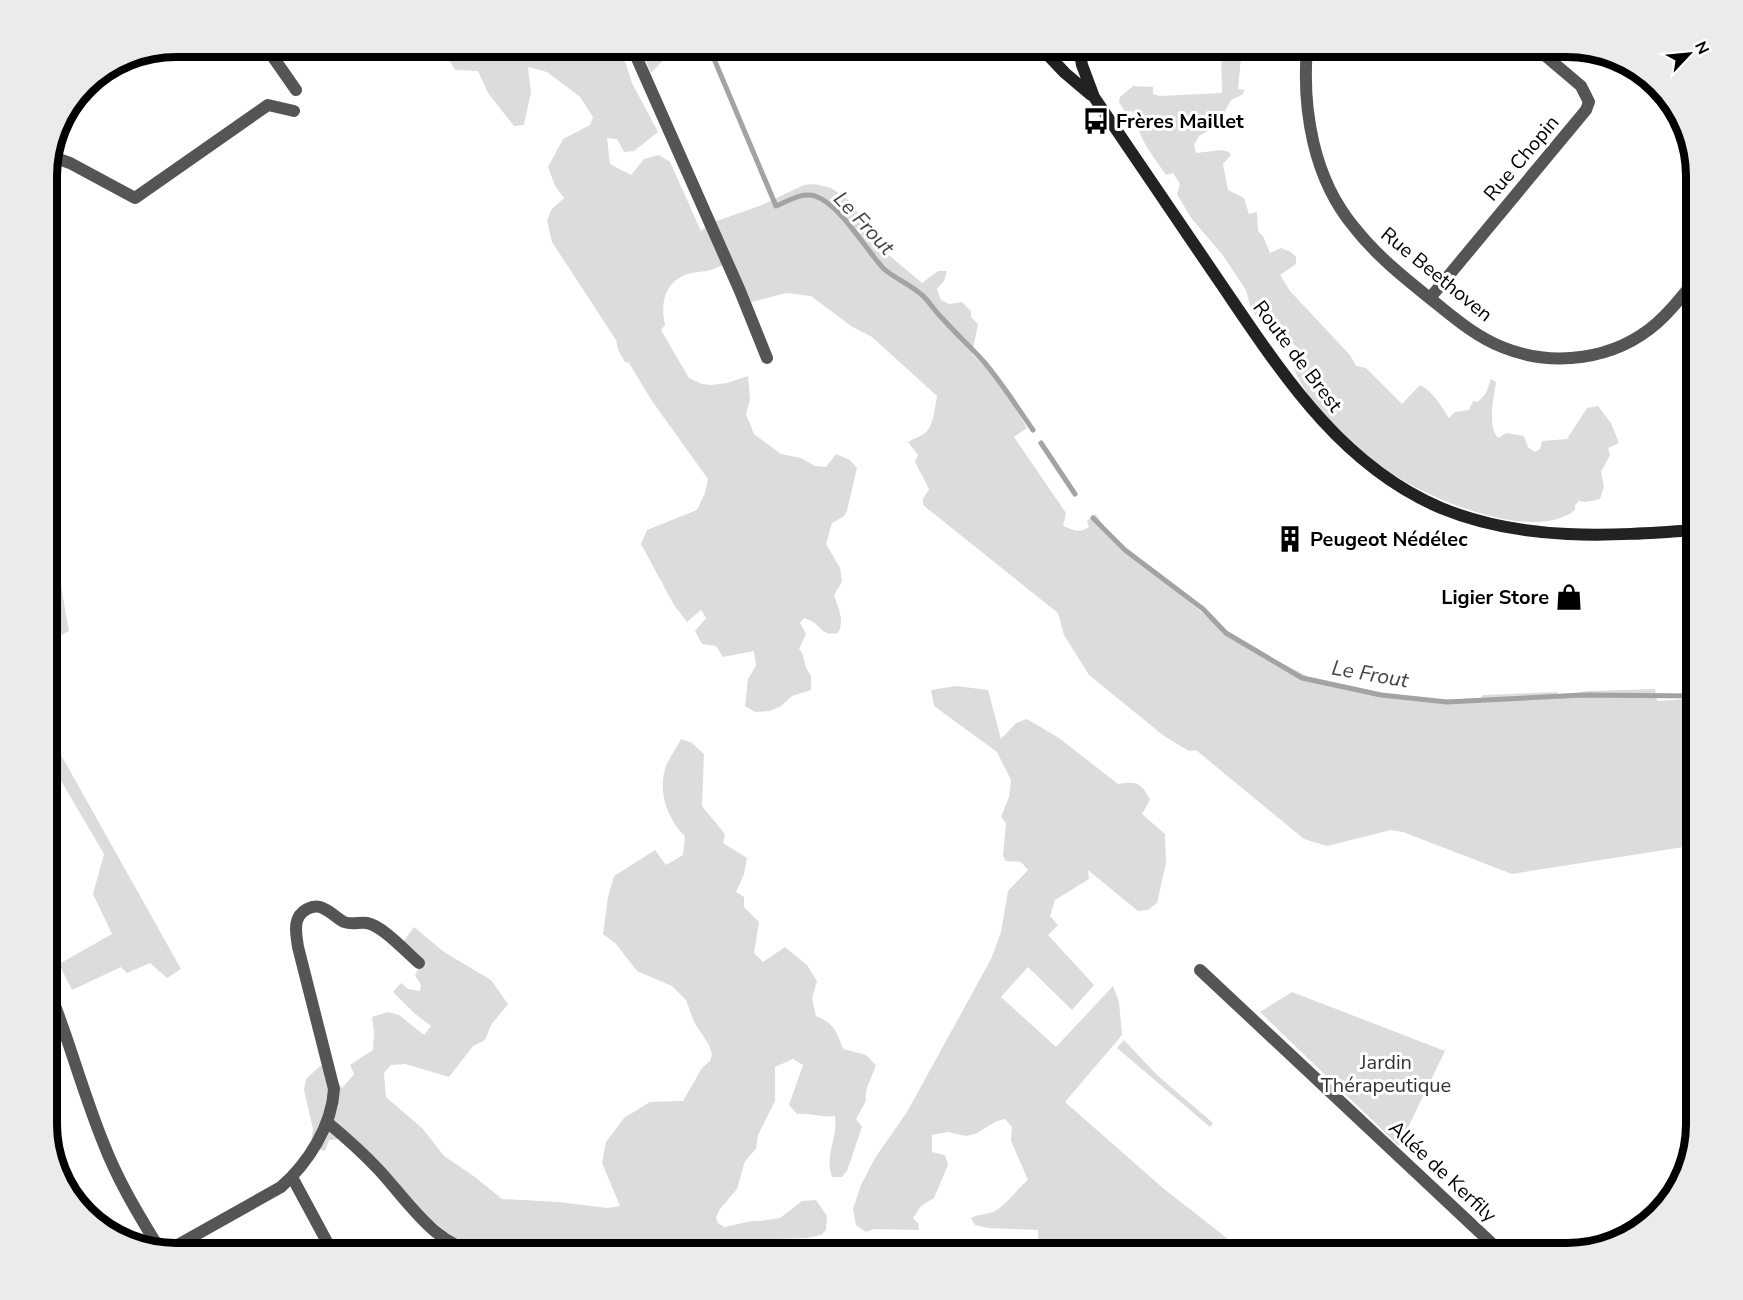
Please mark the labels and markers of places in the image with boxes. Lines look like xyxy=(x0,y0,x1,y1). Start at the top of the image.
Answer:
bus stop icon: Frères Maillet xyxy=(1081,106,1111,136)
place label: Frères Maillet xyxy=(1116,108,1244,135)
building icon: Peugeot Nédélec xyxy=(1275,524,1305,554)
place label: Peugeot Nédélec xyxy=(1310,526,1468,553)
shop icon: Ligier Store xyxy=(1554,582,1584,612)
place label: Ligier Store xyxy=(1441,584,1549,611)

